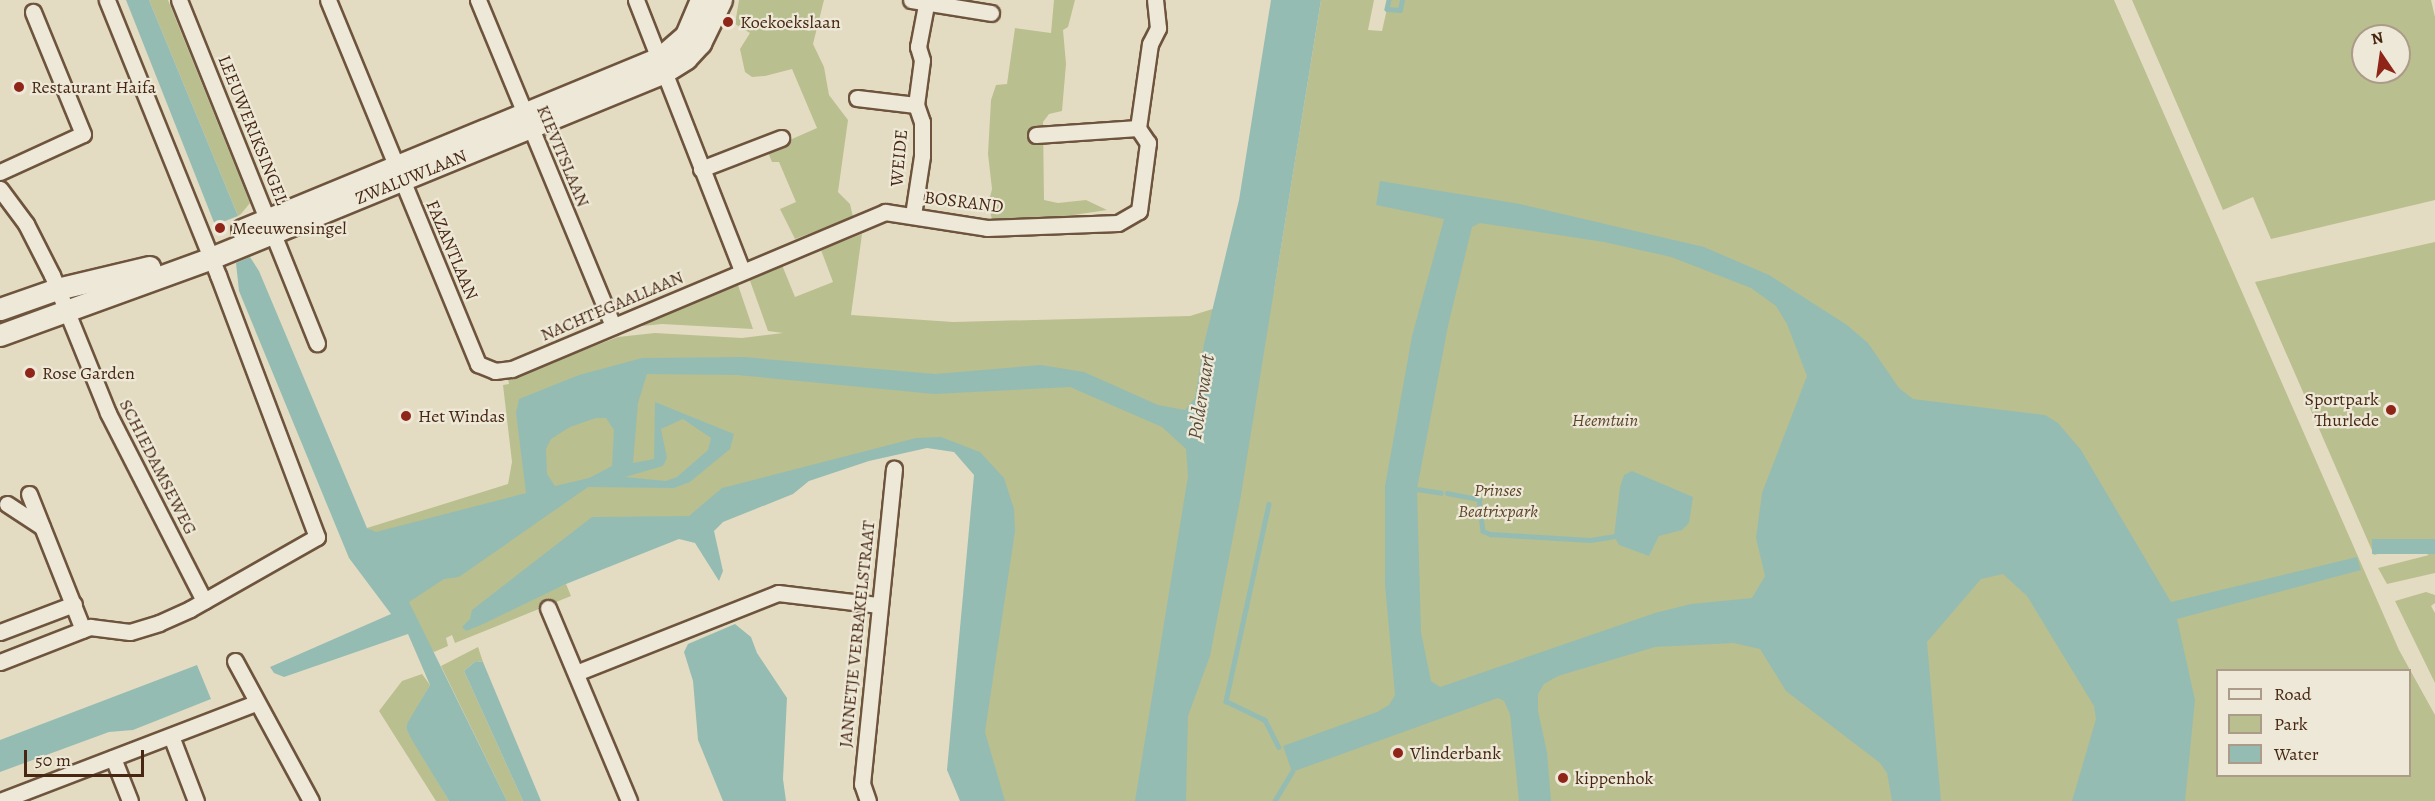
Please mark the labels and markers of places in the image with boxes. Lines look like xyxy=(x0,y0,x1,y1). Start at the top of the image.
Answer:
place label: Koekoekslaan xyxy=(740,11,841,33)
marker: Koekoekslaan xyxy=(721,15,735,29)
place label: Restaurant Haifa xyxy=(31,76,156,98)
marker: Restaurant Haifa xyxy=(12,80,26,94)
place label: Meeuwensingel xyxy=(232,217,347,239)
marker: Meeuwensingel xyxy=(213,221,227,235)
place label: Rose Garden xyxy=(42,362,135,384)
marker: Rose Garden xyxy=(23,366,37,380)
place label: Sportpark Thurlede xyxy=(2304,389,2379,432)
marker: Sportpark Thurlede xyxy=(2384,403,2398,417)
place label: Het Windas xyxy=(418,405,505,427)
marker: Het Windas xyxy=(399,409,413,423)
place label: Vlinderbank xyxy=(1410,742,1501,764)
marker: Vlinderbank xyxy=(1391,746,1405,760)
place label: kippenhok xyxy=(1575,767,1653,789)
marker: kippenhok xyxy=(1556,771,1570,785)

